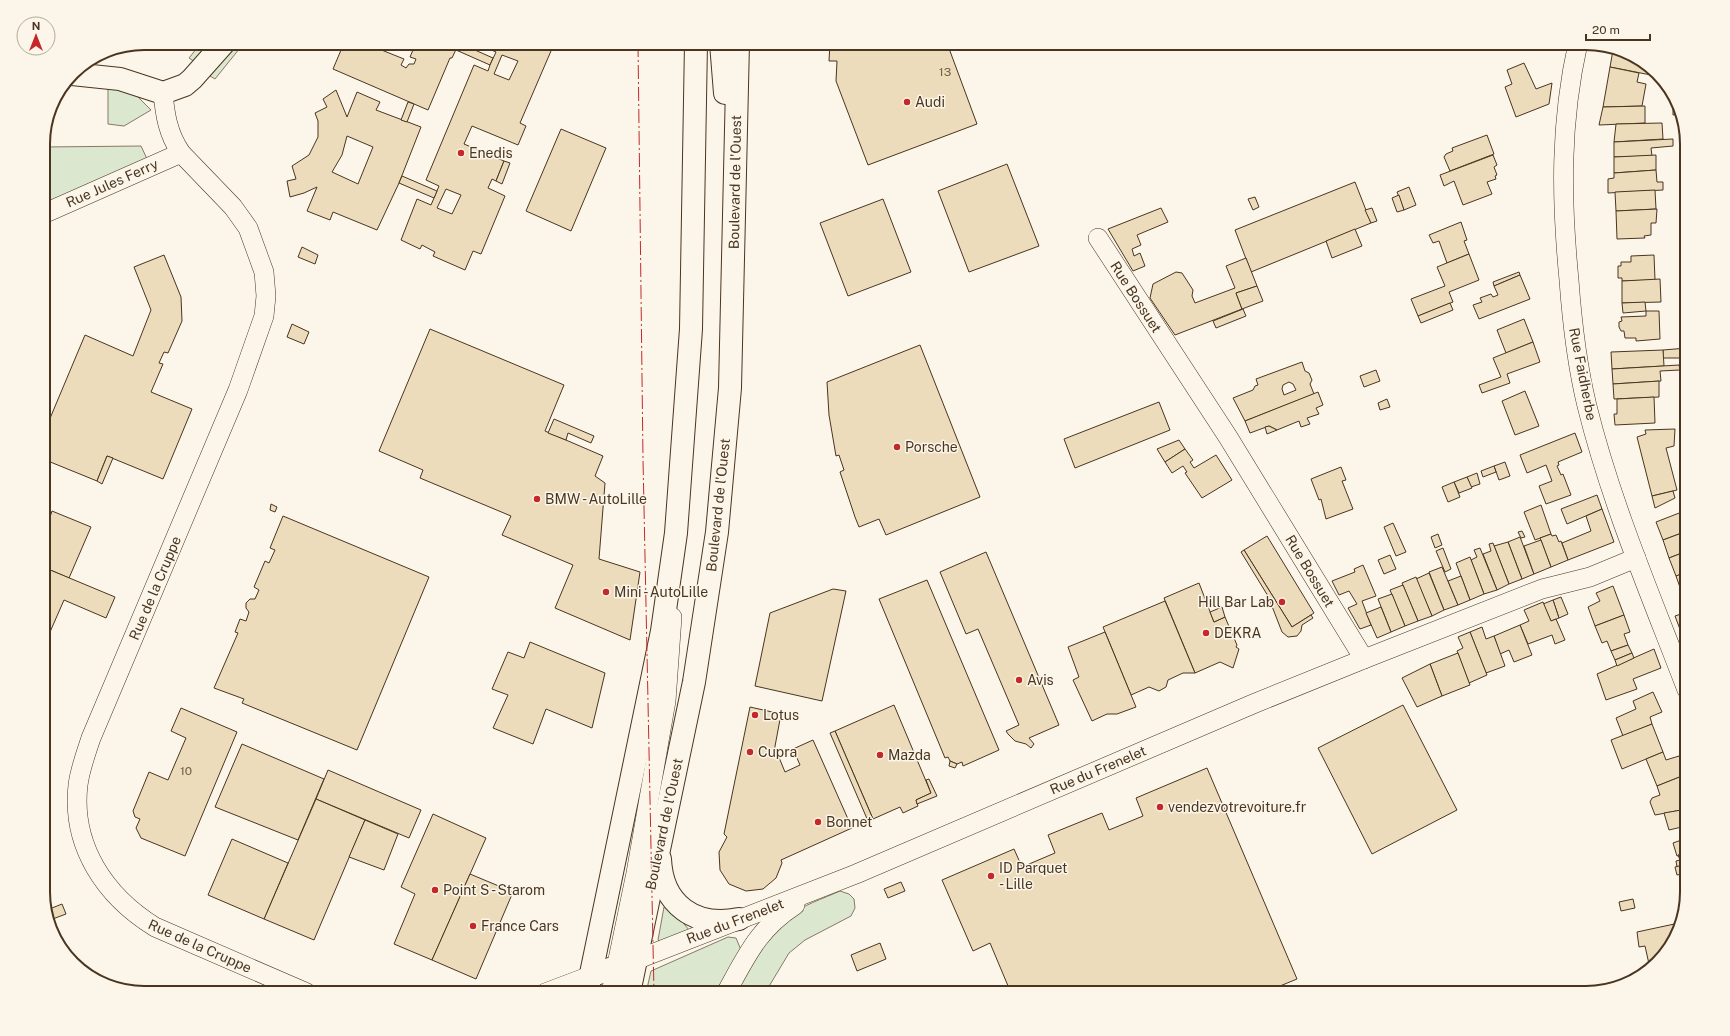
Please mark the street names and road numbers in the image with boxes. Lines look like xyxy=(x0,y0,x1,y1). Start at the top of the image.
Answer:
street label: Boulevard de l'Ouest xyxy=(726,115,744,249)
street label: Rue Jules Ferry xyxy=(63,155,161,210)
street label: Rue Bossuet xyxy=(1107,259,1165,335)
street label: Rue Faidherbe xyxy=(1566,326,1600,422)
street label: Boulevard de l'Ouest xyxy=(703,437,733,573)
street label: Rue Bossuet xyxy=(1282,532,1338,610)
street label: Rue de la Cruppe xyxy=(126,534,184,642)
street label: Rue du Frenelet xyxy=(1047,743,1149,797)
street label: Boulevard de l'Ouest xyxy=(642,757,686,891)
street label: Rue du Frenelet xyxy=(684,895,786,947)
street label: Rue de la Cruppe xyxy=(146,916,254,976)

